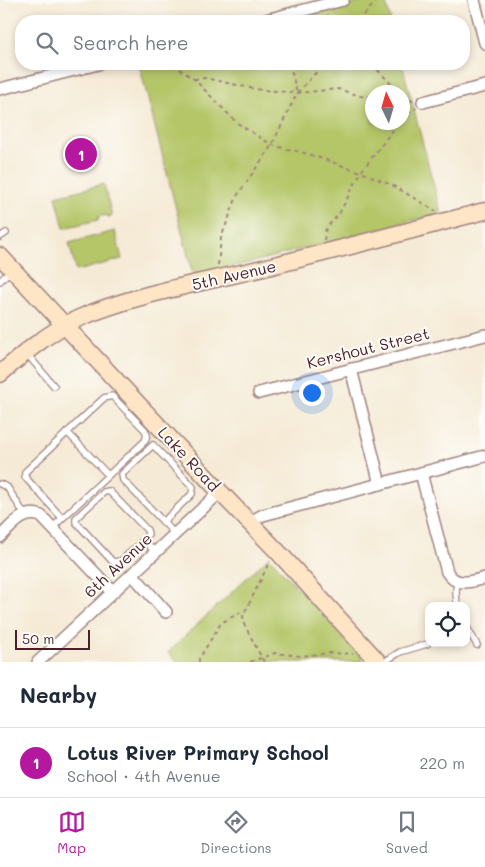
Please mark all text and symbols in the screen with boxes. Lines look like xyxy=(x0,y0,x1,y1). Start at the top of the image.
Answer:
search box xyxy=(15,15,470,70)
icon: search xyxy=(33,29,61,57)
text: Search here xyxy=(73,30,189,55)
north arrow xyxy=(365,85,410,130)
pin: 1 xyxy=(65,135,97,173)
street label: 5th Avenue xyxy=(190,255,278,294)
street label: Kershout Street xyxy=(304,322,431,373)
your location xyxy=(299,380,325,406)
street label: Lake Road xyxy=(154,422,225,496)
street label: 6th Avenue xyxy=(79,528,156,602)
map controls xyxy=(425,602,470,647)
button: locate xyxy=(425,602,470,647)
scale bar xyxy=(15,627,90,650)
text: 50 m xyxy=(22,629,54,648)
text: Nearby xyxy=(20,681,97,708)
text: Lotus River Primary School xyxy=(67,740,329,765)
text: 1 xyxy=(32,752,40,773)
text: 220 m xyxy=(419,752,465,773)
text: School · 4th Avenue xyxy=(67,765,221,786)
tab: Map xyxy=(57,808,86,857)
tab: Directions xyxy=(200,808,272,857)
tab: Saved xyxy=(386,808,428,857)

